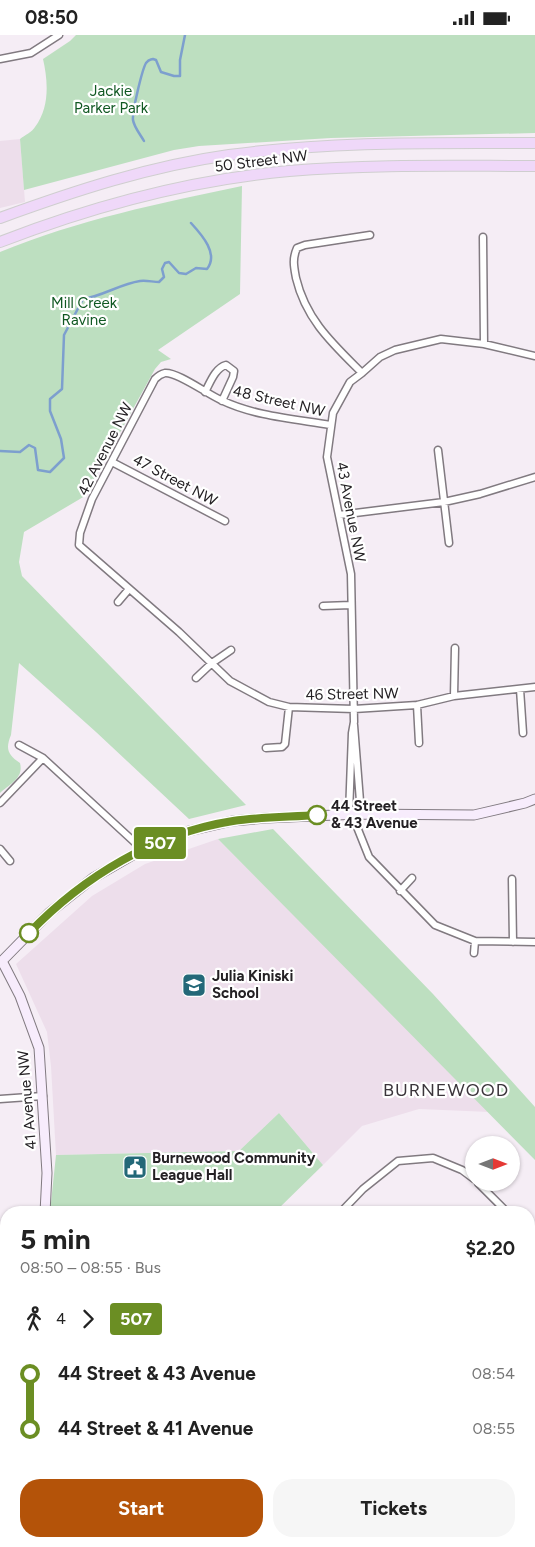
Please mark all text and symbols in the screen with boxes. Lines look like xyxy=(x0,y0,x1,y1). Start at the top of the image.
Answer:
text: 08:50 xyxy=(25,6,78,29)
park label: Jackie Parker Park xyxy=(74,82,149,117)
street label: 50 Street NW xyxy=(213,146,309,176)
park label: Mill Creek Ravine xyxy=(51,294,118,329)
street label: 48 Street NW xyxy=(231,382,327,420)
street label: 42 Avenue NW xyxy=(74,399,136,498)
street label: 47 Street NW xyxy=(130,450,221,510)
street label: 43 Avenue NW xyxy=(332,460,370,564)
street label: 46 Street NW xyxy=(305,684,399,704)
place label: 44 Street & 43 Avenue xyxy=(331,797,418,832)
marker: 44 Street & 43 Avenue xyxy=(307,805,327,825)
line badge: 507 xyxy=(131,827,189,859)
text: 507 xyxy=(144,832,176,854)
unlabelled marker xyxy=(19,923,39,943)
place label: Julia Kiniski School xyxy=(212,967,293,1002)
school or university icon: Julia Kiniski School xyxy=(181,972,207,998)
street label: 41 Avenue NW xyxy=(14,1049,40,1150)
district label: BURNEWOOD xyxy=(383,1079,509,1101)
north arrow xyxy=(465,1136,520,1191)
map controls xyxy=(465,1136,520,1191)
place label: Burnewood Community League Hall xyxy=(152,1149,316,1184)
public building icon: Burnewood Community League Hall xyxy=(122,1154,148,1180)
text: 5 min xyxy=(20,1222,91,1256)
text: $2.20 xyxy=(465,1237,515,1260)
text: 08:50 – 08:55 · Bus xyxy=(20,1258,161,1277)
icon: walk xyxy=(20,1305,48,1333)
icon: forward xyxy=(74,1305,102,1333)
text: 507 xyxy=(120,1308,152,1330)
text: 4 xyxy=(56,1309,66,1328)
text: 44 Street & 43 Avenue xyxy=(58,1362,256,1385)
text: 08:54 xyxy=(472,1364,515,1383)
text: 44 Street & 41 Avenue xyxy=(58,1417,253,1440)
text: 08:55 xyxy=(472,1419,515,1438)
button: Start xyxy=(20,1479,263,1537)
button: Tickets xyxy=(273,1479,515,1537)

